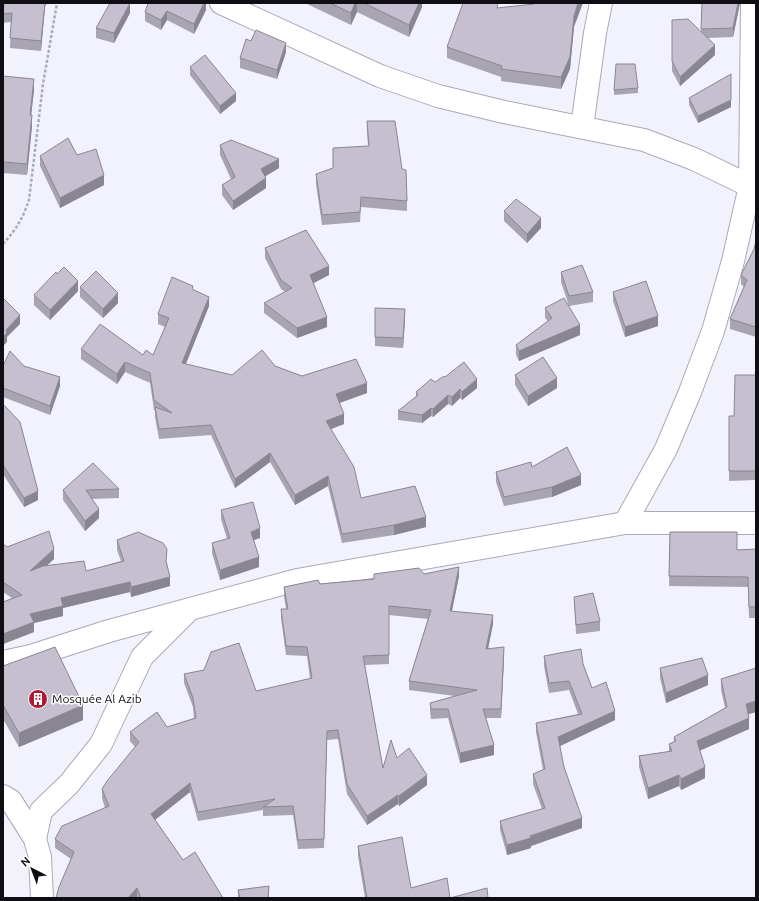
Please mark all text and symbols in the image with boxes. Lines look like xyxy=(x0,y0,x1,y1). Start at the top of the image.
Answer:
building icon: Mosquée Al Azib xyxy=(27,688,49,710)
place label: Mosquée Al Azib xyxy=(52,692,142,705)
north arrow xyxy=(12,849,52,889)
text: N xyxy=(18,854,32,869)

